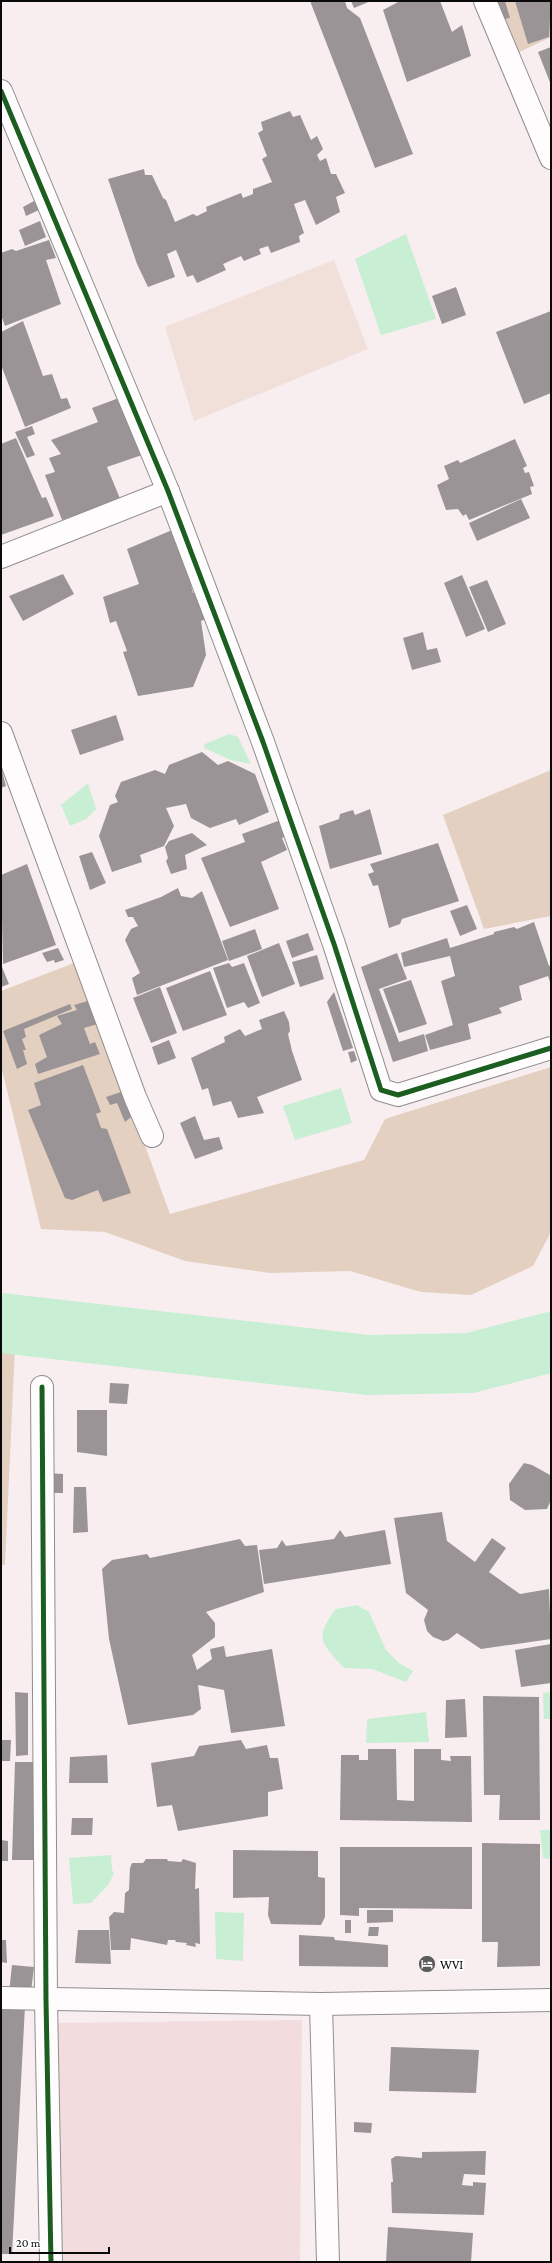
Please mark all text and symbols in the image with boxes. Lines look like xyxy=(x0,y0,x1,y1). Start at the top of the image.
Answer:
hotel icon: WVI xyxy=(417,1954,437,1974)
place label: WVI xyxy=(440,1957,463,1972)
scale bar xyxy=(10,2229,109,2255)
text: 20 m xyxy=(16,2236,41,2250)

